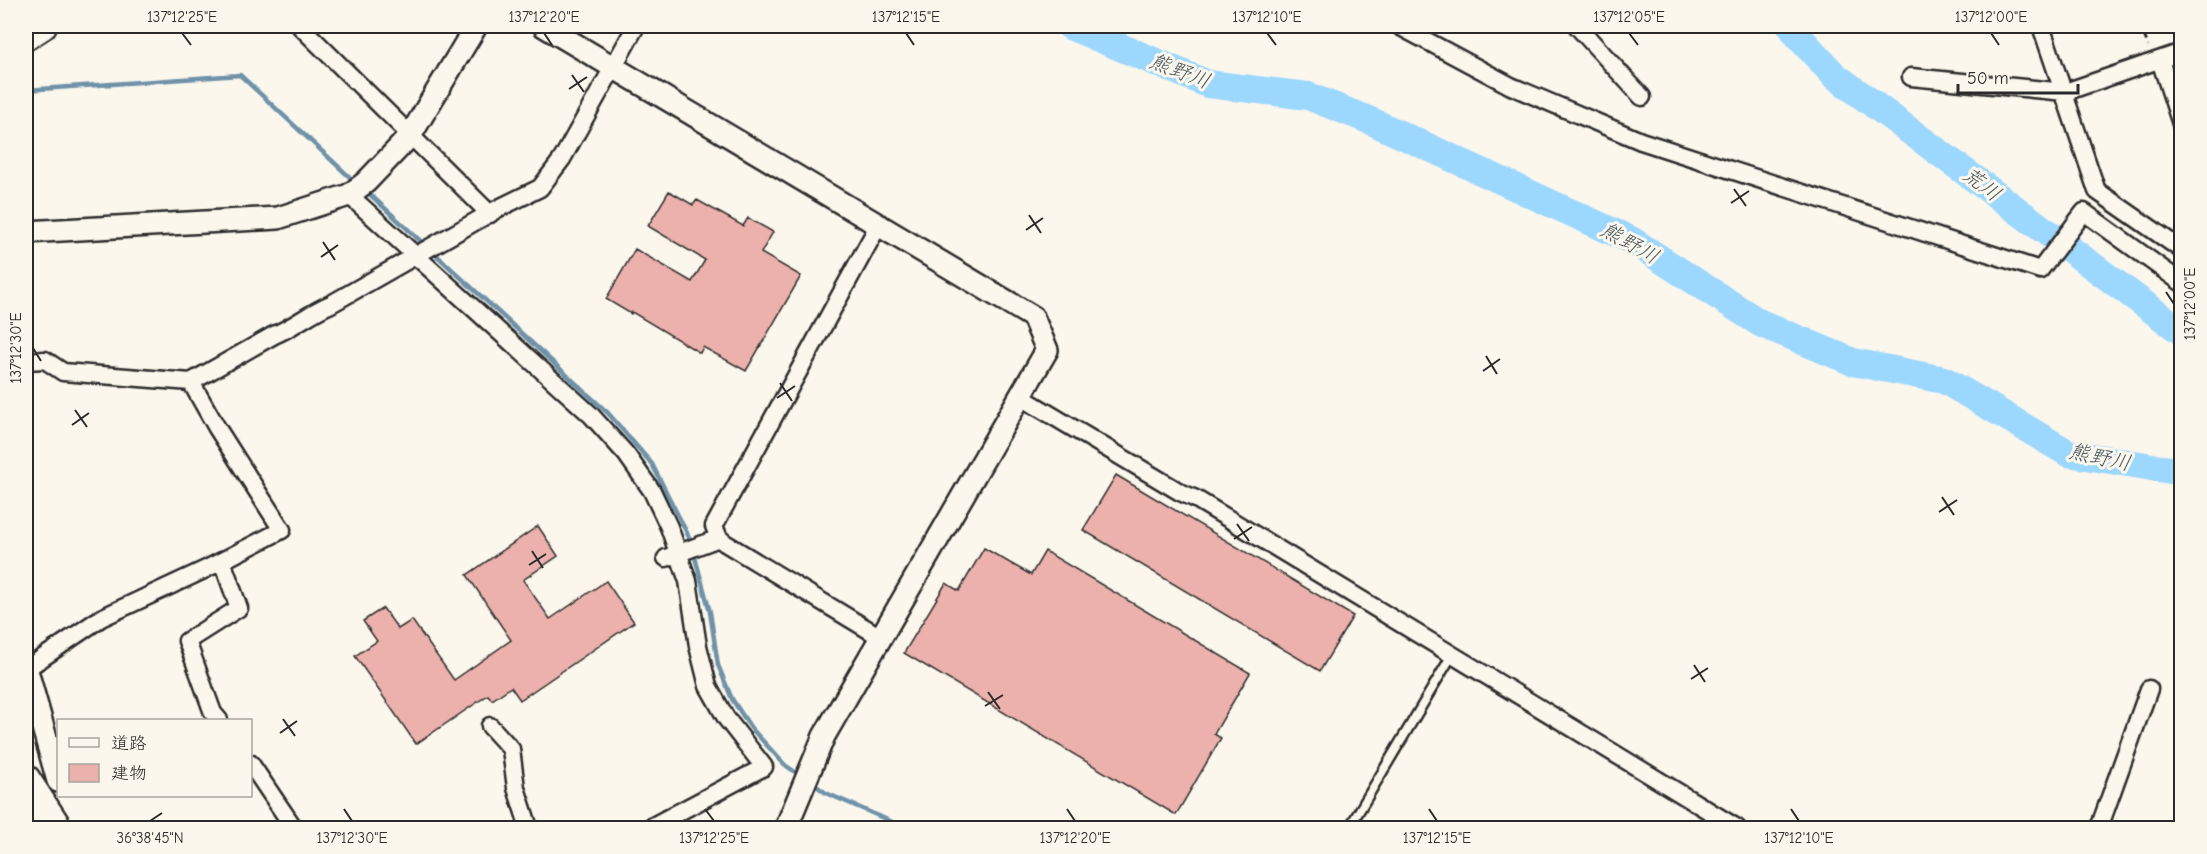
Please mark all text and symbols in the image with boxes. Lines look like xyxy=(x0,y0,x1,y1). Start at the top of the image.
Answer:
text: 137°12'25"E xyxy=(147,8,217,26)
text: 137°12'20"E xyxy=(508,8,580,26)
text: 137°12'15"E xyxy=(872,8,940,26)
text: 137°12'10"E xyxy=(1232,8,1302,26)
text: 137°12'05"E xyxy=(1593,8,1665,26)
text: 137°12'00"E xyxy=(1955,8,2027,26)
water label: 熊野川 xyxy=(1146,49,1214,93)
scale bar xyxy=(1958,57,2078,95)
text: 50 m xyxy=(1967,68,2009,89)
water label: 荒川 xyxy=(1958,162,2006,206)
water label: 熊野川 xyxy=(1597,217,1663,269)
text: 137°12'00"E xyxy=(2181,268,2199,340)
text: 137°12'30"E xyxy=(7,313,25,383)
water label: 熊野川 xyxy=(2067,439,2133,475)
legend xyxy=(57,719,252,797)
text: 道路 xyxy=(111,733,147,754)
text: 建物 xyxy=(111,763,147,784)
text: 36°38'45"N xyxy=(116,829,184,847)
text: 137°12'30"E xyxy=(317,829,387,847)
text: 137°12'25"E xyxy=(679,829,749,847)
text: 137°12'20"E xyxy=(1039,829,1111,847)
text: 137°12'15"E xyxy=(1403,829,1471,847)
text: 137°12'10"E xyxy=(1764,829,1834,847)

